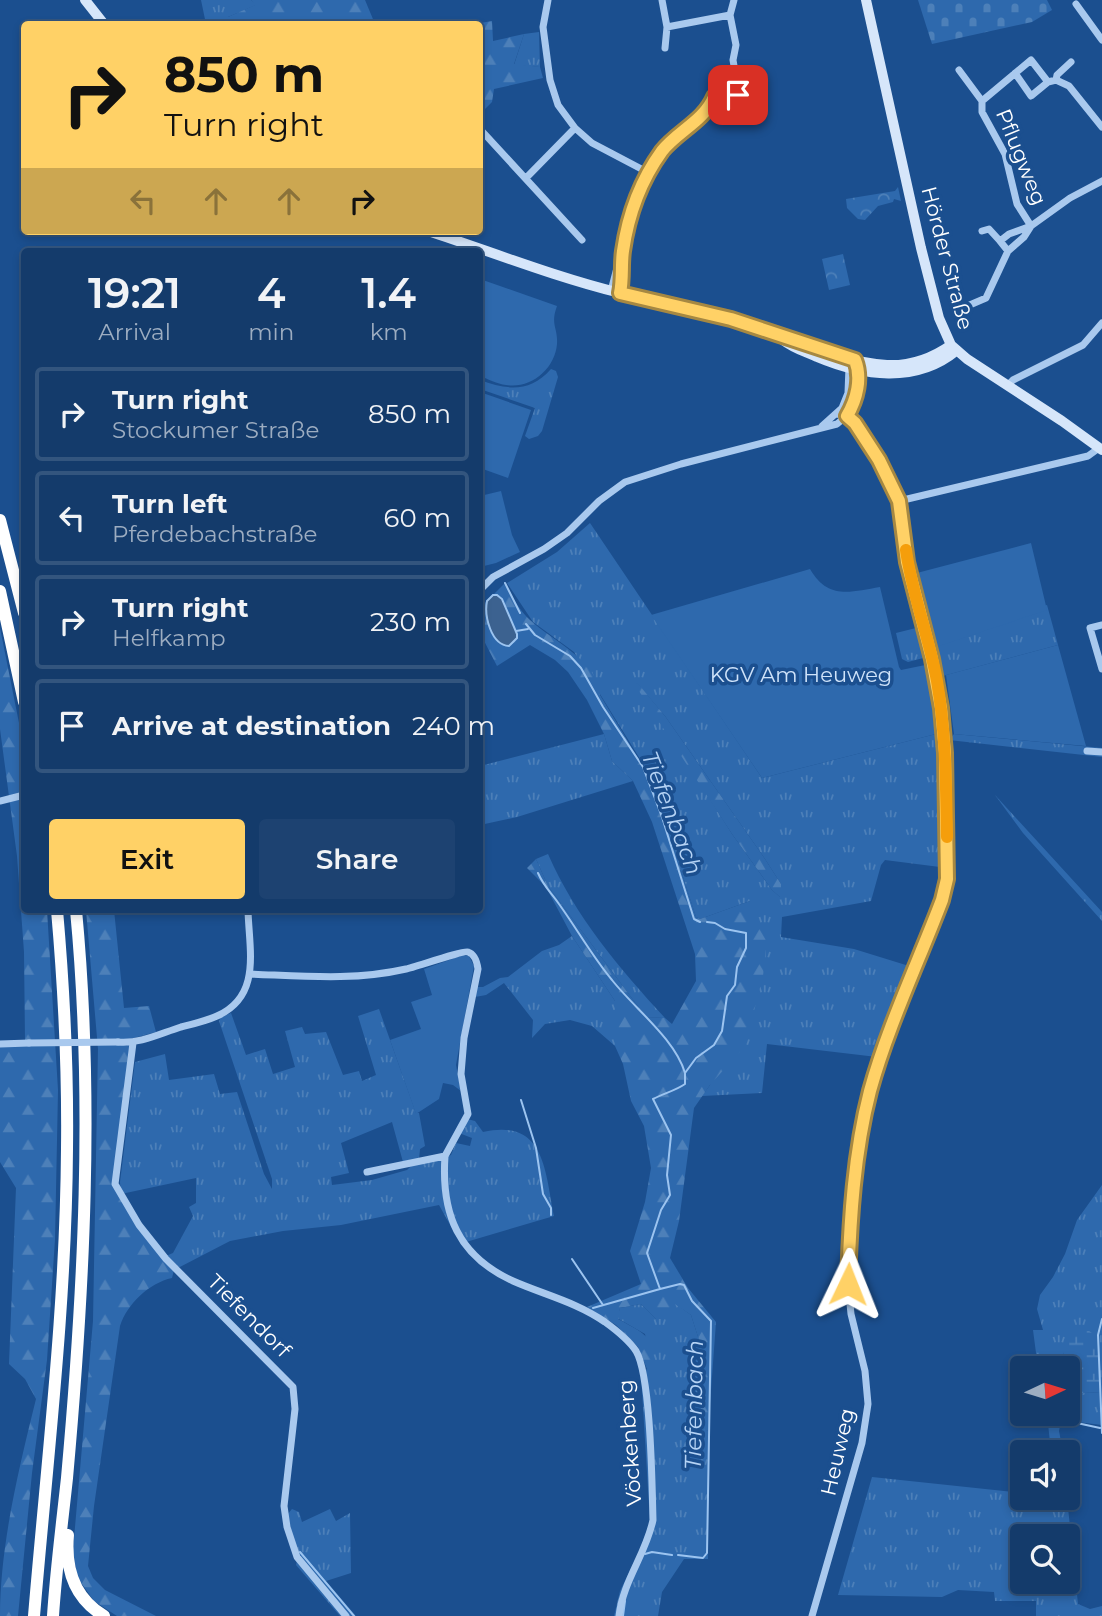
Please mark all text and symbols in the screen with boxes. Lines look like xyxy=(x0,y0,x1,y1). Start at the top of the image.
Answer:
text: 850 m xyxy=(164,45,324,104)
icon: right xyxy=(49,49,140,140)
pin xyxy=(708,65,768,125)
icon: arrive xyxy=(719,76,757,114)
text: Turn right xyxy=(164,105,324,144)
street label: Pflugweg xyxy=(991,105,1052,209)
icon: left xyxy=(124,182,162,220)
icon: ahead xyxy=(197,182,235,220)
icon: ahead xyxy=(270,182,308,220)
icon: right xyxy=(343,182,381,220)
street label: Hörder Straße xyxy=(916,183,979,332)
text: 19:21 xyxy=(88,267,181,319)
text: 4 xyxy=(257,267,285,319)
text: 1.4 xyxy=(361,267,416,319)
text: Arrival xyxy=(98,318,171,346)
text: min xyxy=(248,318,294,346)
text: km xyxy=(370,318,408,346)
text: Turn right xyxy=(112,384,248,416)
icon: right xyxy=(53,395,91,433)
text: 850 m xyxy=(368,398,451,430)
text: Stockumer Straße xyxy=(112,416,319,444)
text: Turn left xyxy=(112,488,228,520)
icon: left xyxy=(53,499,91,537)
text: 60 m xyxy=(384,502,451,534)
text: Pferdebachstraße xyxy=(112,520,318,548)
text: Turn right xyxy=(112,592,248,624)
icon: right xyxy=(53,603,91,641)
text: 230 m xyxy=(370,606,451,638)
text: Helfkamp xyxy=(112,624,226,652)
park label: KGV Am Heuweg xyxy=(710,662,892,687)
icon: arrive xyxy=(53,707,91,745)
text: Arrive at destination xyxy=(112,710,391,742)
text: 240 m xyxy=(412,710,495,742)
water label: Tiefenbach xyxy=(636,747,708,879)
button: Exit xyxy=(49,819,245,899)
button: Share xyxy=(259,819,455,899)
position arrow xyxy=(811,1247,885,1321)
street label: Tiefendorf xyxy=(203,1269,297,1363)
water label: Tiefenbach xyxy=(679,1340,709,1470)
north arrow xyxy=(1010,1356,1080,1426)
map controls xyxy=(1010,1356,1080,1594)
street label: Vöckenberg xyxy=(613,1379,646,1507)
street label: Heuweg xyxy=(815,1406,860,1498)
button: sound xyxy=(1010,1440,1080,1510)
button: search xyxy=(1010,1524,1080,1594)

